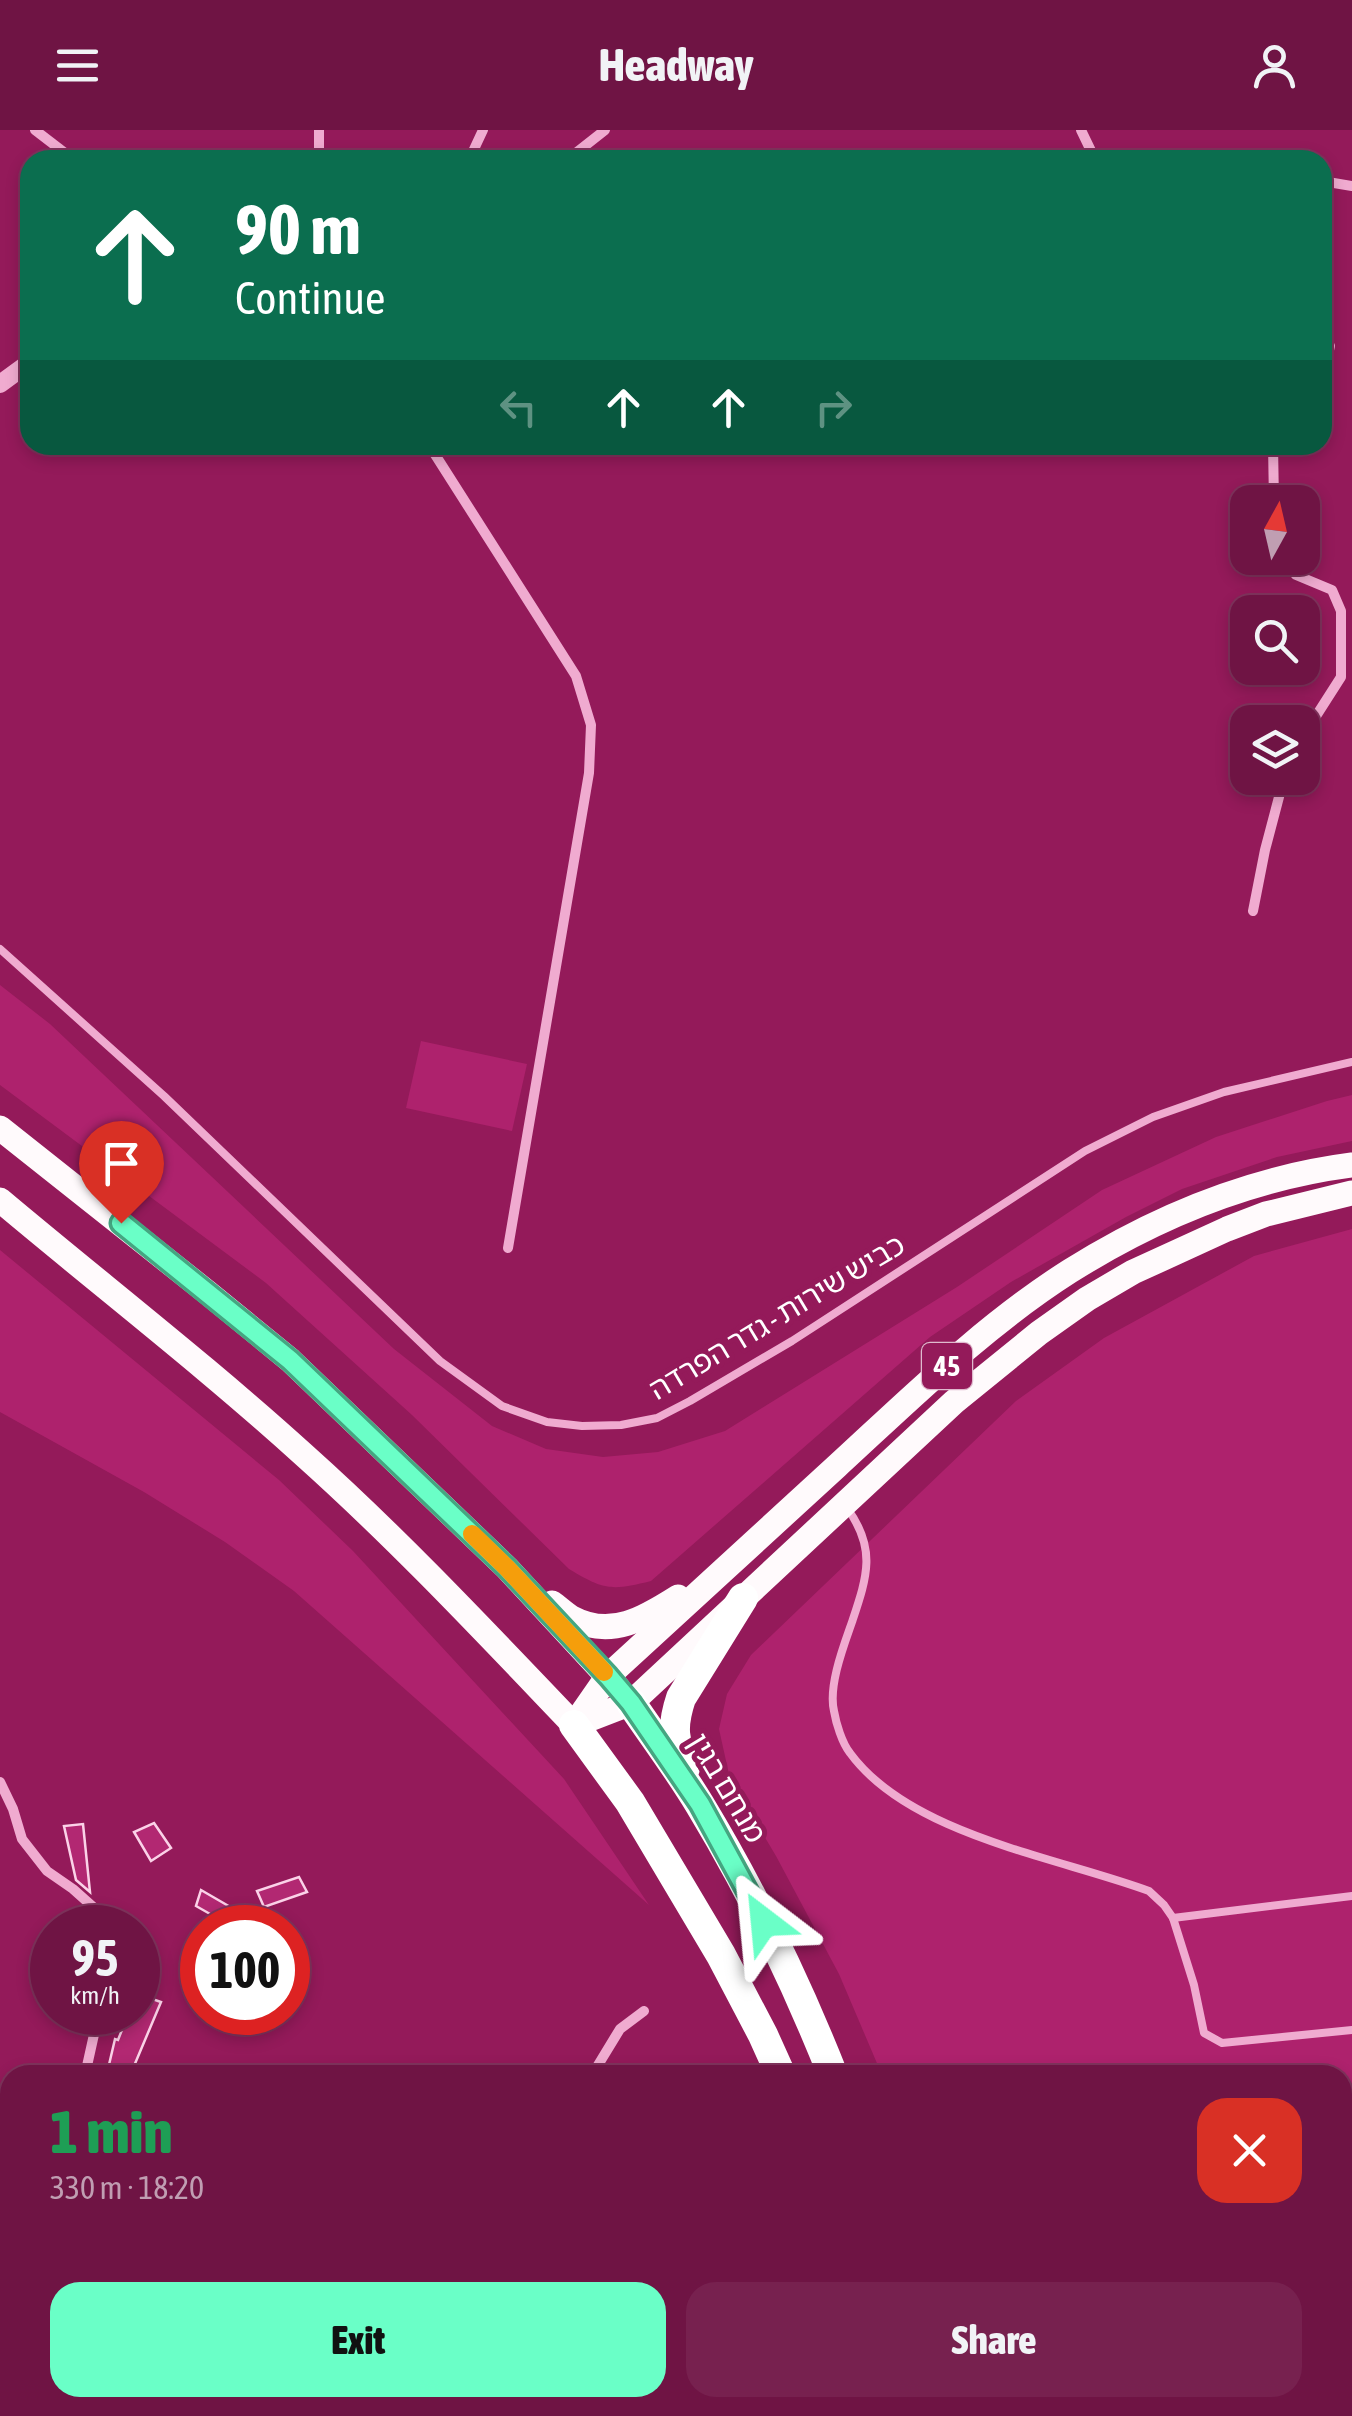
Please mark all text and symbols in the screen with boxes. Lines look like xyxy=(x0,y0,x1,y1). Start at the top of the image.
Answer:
icon: menu xyxy=(50,38,105,93)
icon: person xyxy=(1247,38,1302,93)
text: Headway xyxy=(599,39,753,91)
text: 90 m xyxy=(235,189,361,269)
icon: ahead xyxy=(70,190,200,320)
text: Continue xyxy=(235,272,386,324)
icon: left xyxy=(491,380,546,435)
icon: ahead xyxy=(596,380,651,435)
icon: ahead xyxy=(701,380,756,435)
icon: right xyxy=(806,380,861,435)
north arrow xyxy=(1230,485,1320,575)
map controls xyxy=(1230,485,1320,795)
button: search xyxy=(1230,595,1320,685)
button: layers xyxy=(1230,705,1320,795)
pin xyxy=(79,1121,164,1224)
icon: arrive xyxy=(94,1136,149,1191)
street label: כביש שירות - גדר הפרדה xyxy=(643,1226,910,1406)
road number: 45 xyxy=(922,1343,972,1389)
street label: מנחם בגין xyxy=(682,1727,774,1848)
position arrow xyxy=(712,1870,816,1974)
speed limit sign: 100 xyxy=(180,1905,310,2035)
text: 95 xyxy=(71,1929,118,1987)
text: km/h xyxy=(70,1981,120,2009)
text: 1 min xyxy=(50,2097,173,2166)
button: close xyxy=(1197,2098,1302,2203)
text: 330 m · 18:20 xyxy=(50,2169,204,2206)
button: Exit xyxy=(50,2282,666,2397)
button: Share xyxy=(686,2282,1302,2397)

